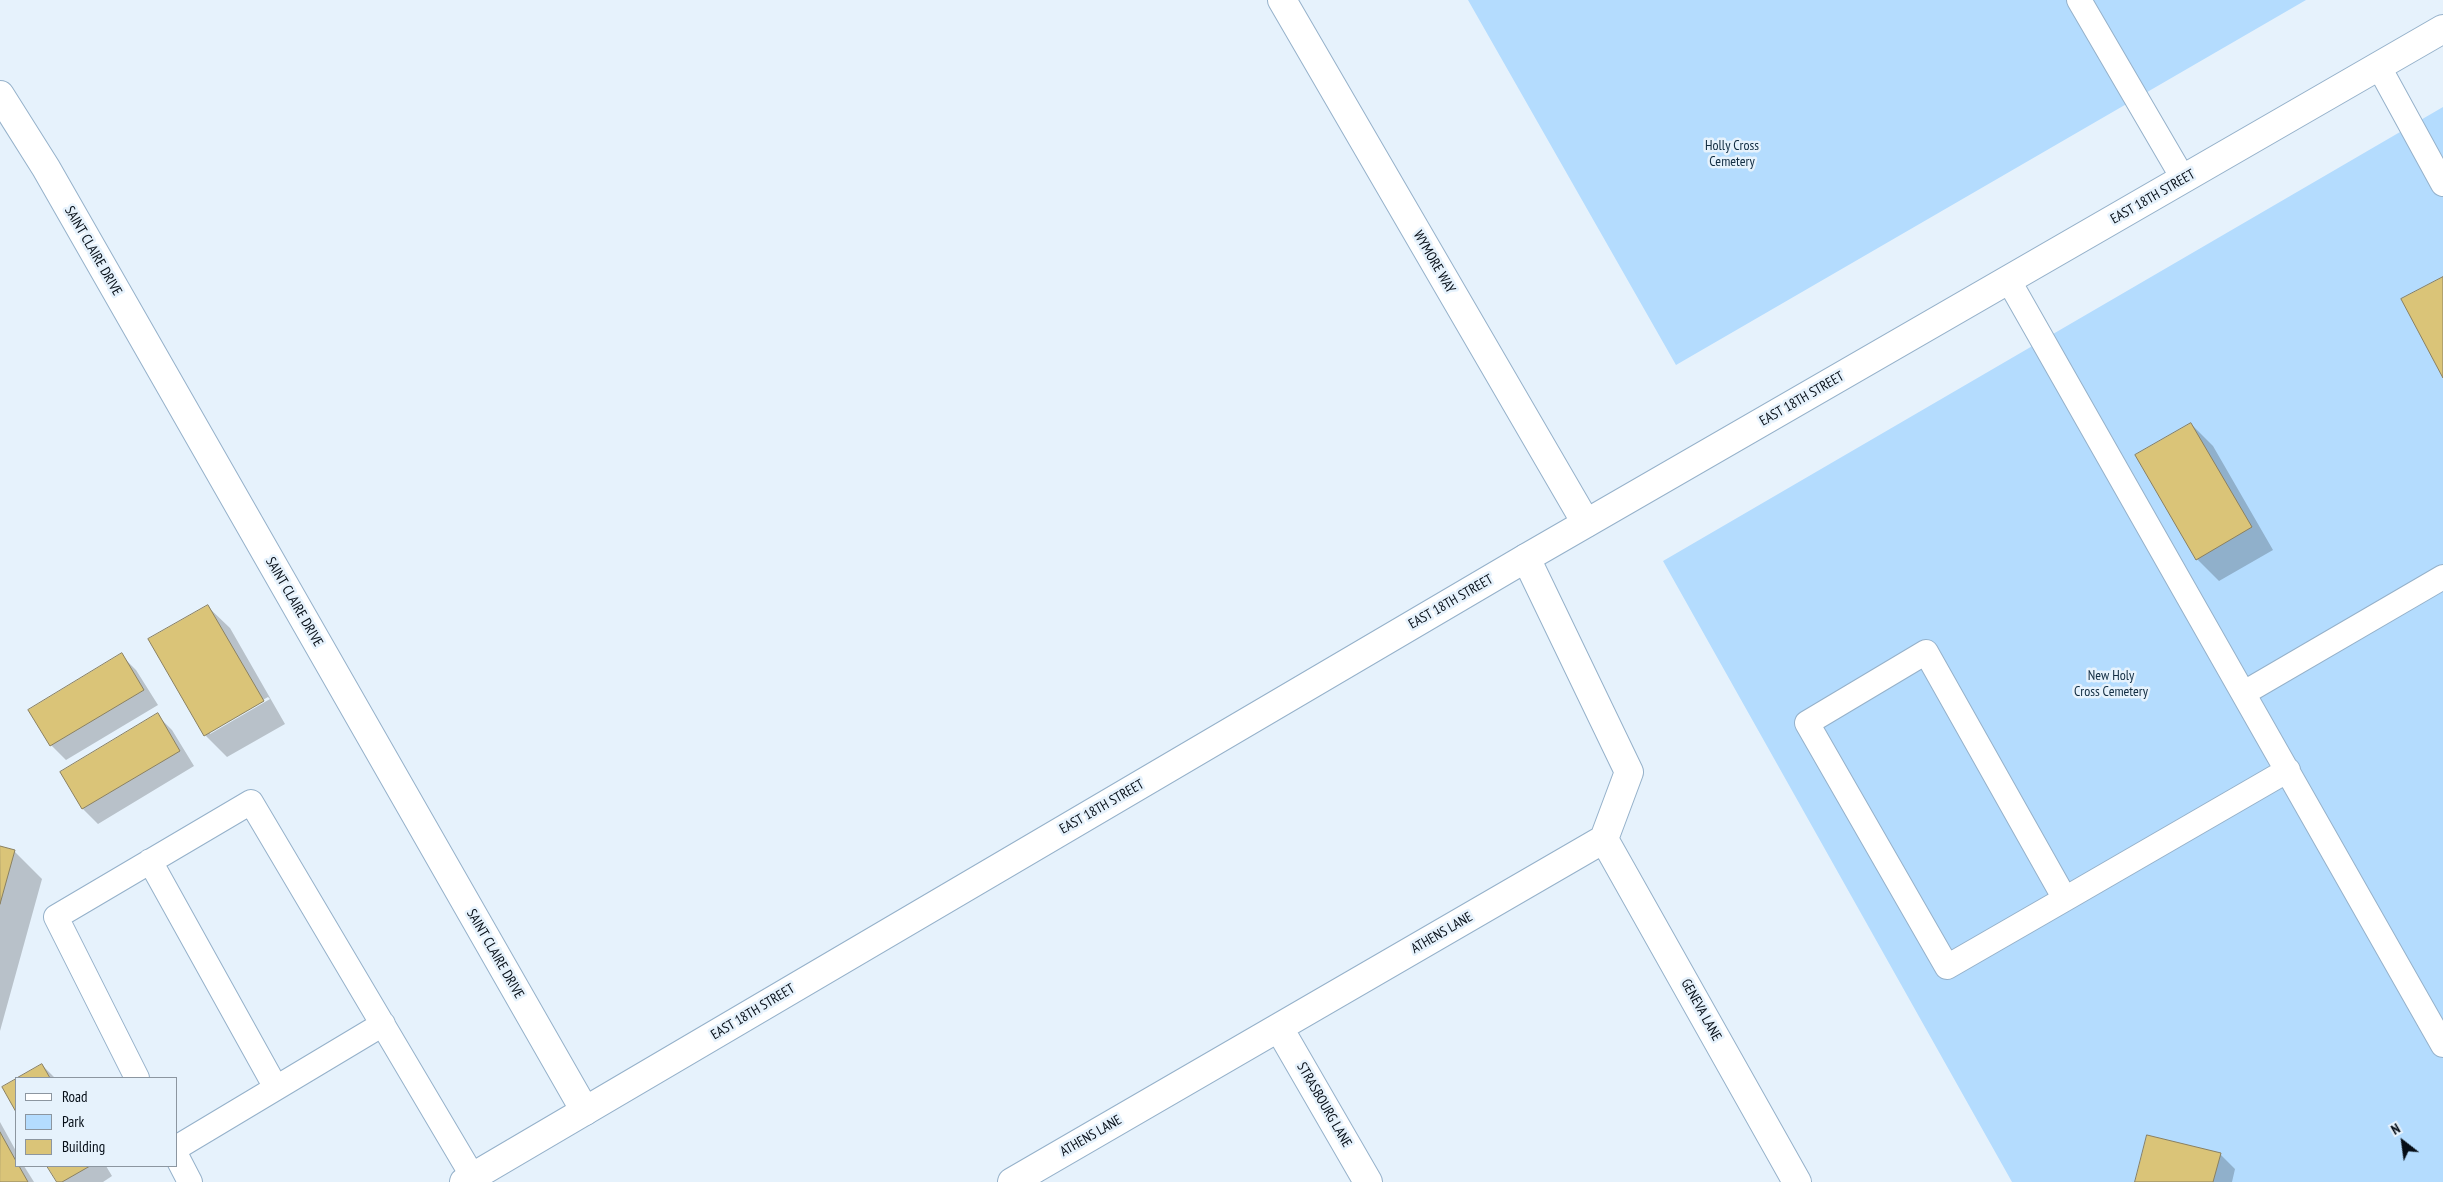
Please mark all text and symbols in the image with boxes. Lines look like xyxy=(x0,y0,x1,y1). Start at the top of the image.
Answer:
park label: Holly Cross Cemetery xyxy=(1705,138,1759,170)
street label: EAST 18TH STREET xyxy=(2108,166,2198,228)
street label: SAINT CLAIRE DRIVE xyxy=(61,203,125,299)
street label: WYMORE WAY xyxy=(1409,228,1459,296)
street label: EAST 18TH STREET xyxy=(1757,368,1847,430)
street label: SAINT CLAIRE DRIVE xyxy=(262,554,326,650)
street label: EAST 18TH STREET xyxy=(1406,571,1496,633)
park label: New Holy Cross Cemetery xyxy=(2074,668,2148,700)
street label: EAST 18TH STREET xyxy=(1057,776,1147,838)
street label: SAINT CLAIRE DRIVE xyxy=(463,906,527,1002)
street label: ATHENS LANE xyxy=(1408,909,1476,957)
street label: GENEVA LANE xyxy=(1677,976,1725,1044)
street label: EAST 18TH STREET xyxy=(708,980,798,1044)
street label: STRASBOURG LANE xyxy=(1293,1060,1355,1150)
legend xyxy=(15,1077,178,1167)
text: Road xyxy=(62,1087,88,1106)
text: Park xyxy=(62,1112,84,1131)
street label: ATHENS LANE xyxy=(1057,1112,1125,1160)
north arrow xyxy=(2378,1117,2428,1167)
text: N xyxy=(2388,1119,2403,1139)
text: Building xyxy=(62,1137,105,1156)

